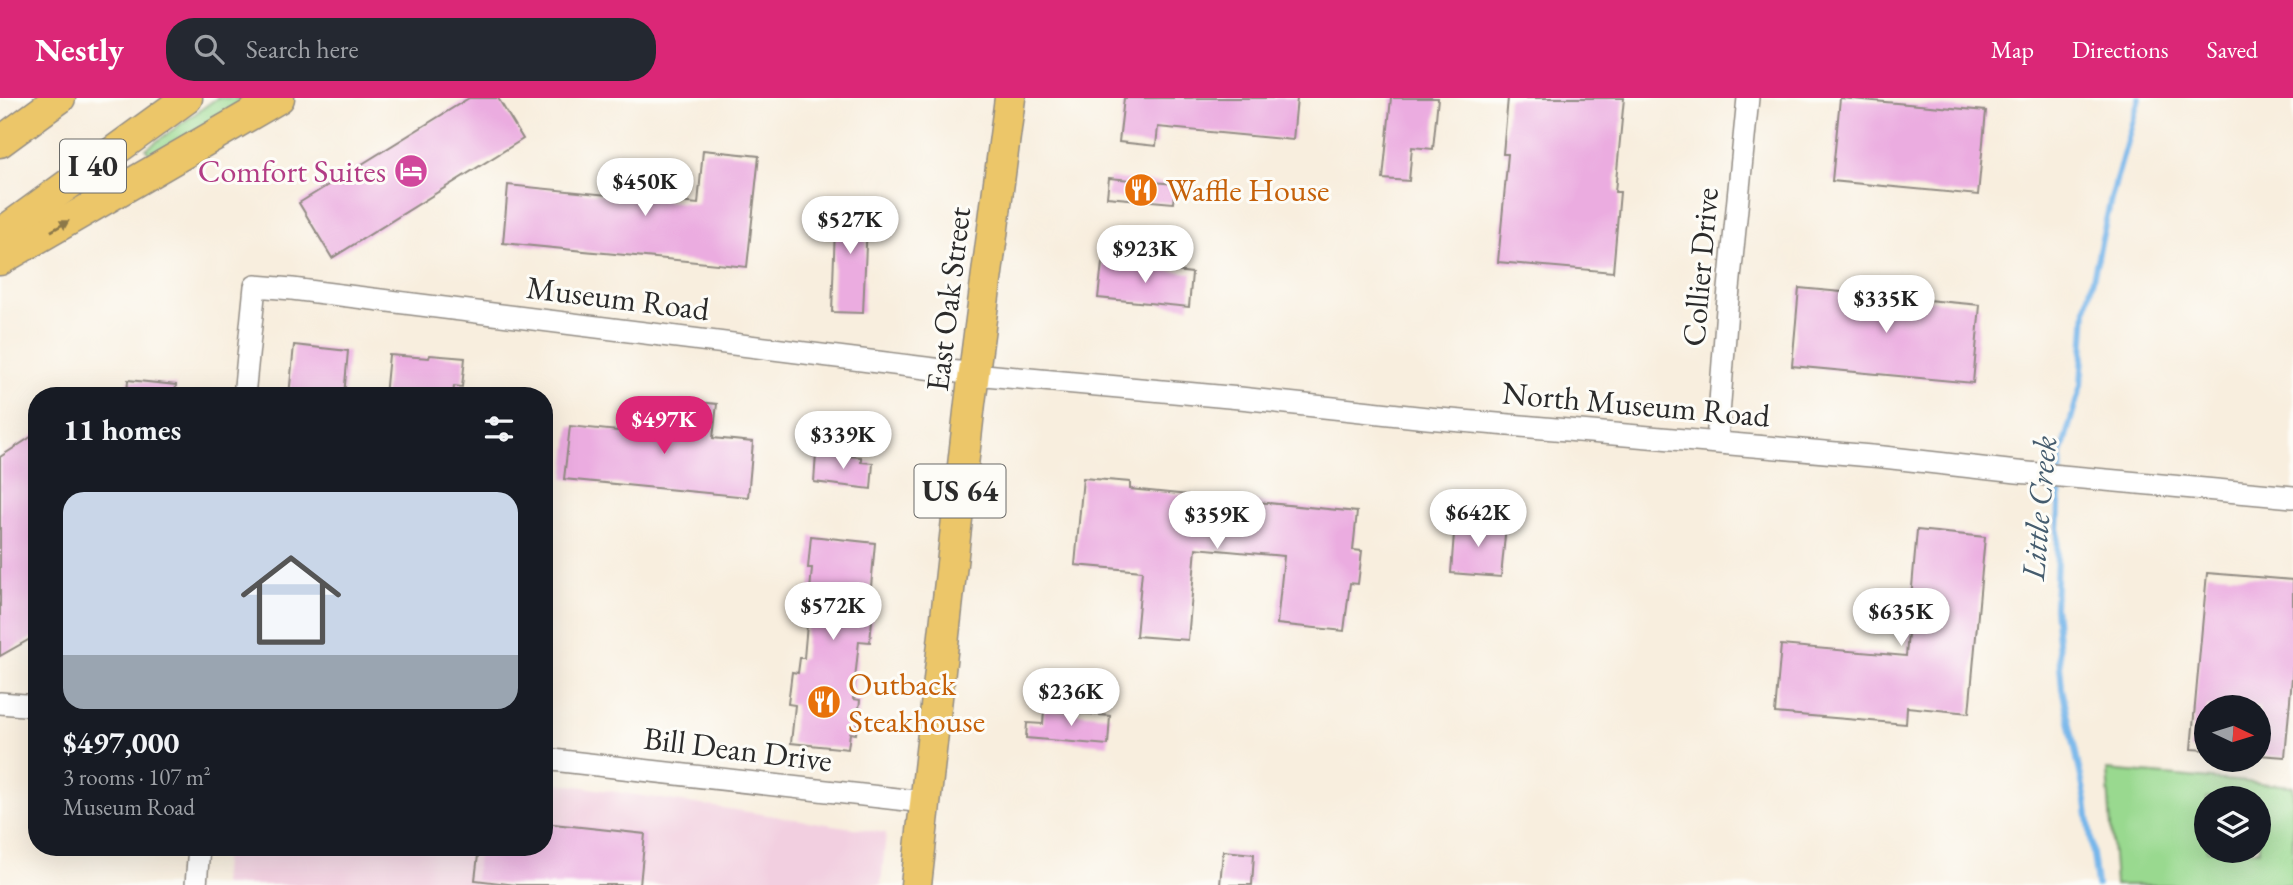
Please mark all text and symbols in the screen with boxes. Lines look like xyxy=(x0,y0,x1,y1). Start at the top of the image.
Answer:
search box xyxy=(166,18,656,81)
text: Nestly xyxy=(35,28,124,71)
icon: search xyxy=(190,30,228,68)
text: Search here xyxy=(246,32,359,66)
text: Map xyxy=(1991,34,2034,65)
text: Directions xyxy=(2072,34,2169,65)
text: Saved xyxy=(2207,34,2258,65)
road number: I 40 xyxy=(60,139,126,192)
place label: Comfort Suites xyxy=(198,150,386,192)
hotel icon: Comfort Suites xyxy=(392,152,430,190)
pin: $450K xyxy=(596,158,694,218)
text: $450K xyxy=(613,166,677,196)
place label: Waffle House xyxy=(1166,169,1330,211)
restaurant icon: Waffle House xyxy=(1122,171,1160,209)
street label: Collier Drive xyxy=(1672,186,1728,348)
pin: $527K xyxy=(801,197,899,256)
text: $527K xyxy=(818,204,882,234)
street label: East Oak Street xyxy=(916,204,980,394)
one-way arrow xyxy=(50,220,69,233)
pin: $923K xyxy=(1096,226,1194,285)
text: $923K xyxy=(1113,233,1177,263)
street label: Museum Road xyxy=(524,266,712,330)
pin: $335K xyxy=(1837,275,1935,335)
text: $335K xyxy=(1854,283,1918,313)
street label: North Museum Road xyxy=(1500,371,1772,437)
pin: $497K xyxy=(615,396,713,456)
text: $497K xyxy=(632,404,696,434)
text: 11 homes xyxy=(63,410,181,449)
icon: filters xyxy=(480,410,518,448)
pin: $339K xyxy=(794,412,892,471)
text: $339K xyxy=(811,419,875,449)
water label: Little Creek xyxy=(2011,434,2066,583)
road number: US 64 xyxy=(914,464,1006,518)
pin: $642K xyxy=(1429,490,1527,549)
pin: $359K xyxy=(1168,491,1266,551)
text: $642K xyxy=(1446,497,1510,527)
text: $359K xyxy=(1185,499,1249,529)
icon: home xyxy=(228,537,354,663)
pin: $572K xyxy=(784,582,882,642)
pin: $635K xyxy=(1852,588,1950,648)
text: $572K xyxy=(801,590,865,620)
text: $635K xyxy=(1869,596,1933,626)
place label: Outback Steakhouse xyxy=(848,663,985,742)
pin: $236K xyxy=(1022,668,1120,728)
text: $236K xyxy=(1039,676,1103,706)
restaurant icon: Outback Steakhouse xyxy=(805,683,843,721)
north arrow xyxy=(2194,695,2272,772)
map controls xyxy=(2194,695,2271,863)
street label: Bill Dean Drive xyxy=(641,717,835,781)
text: $497,000 xyxy=(63,723,179,762)
text: 3 rooms · 107 m² xyxy=(63,762,211,792)
button: layers xyxy=(2194,786,2271,863)
text: Museum Road xyxy=(63,792,195,822)

